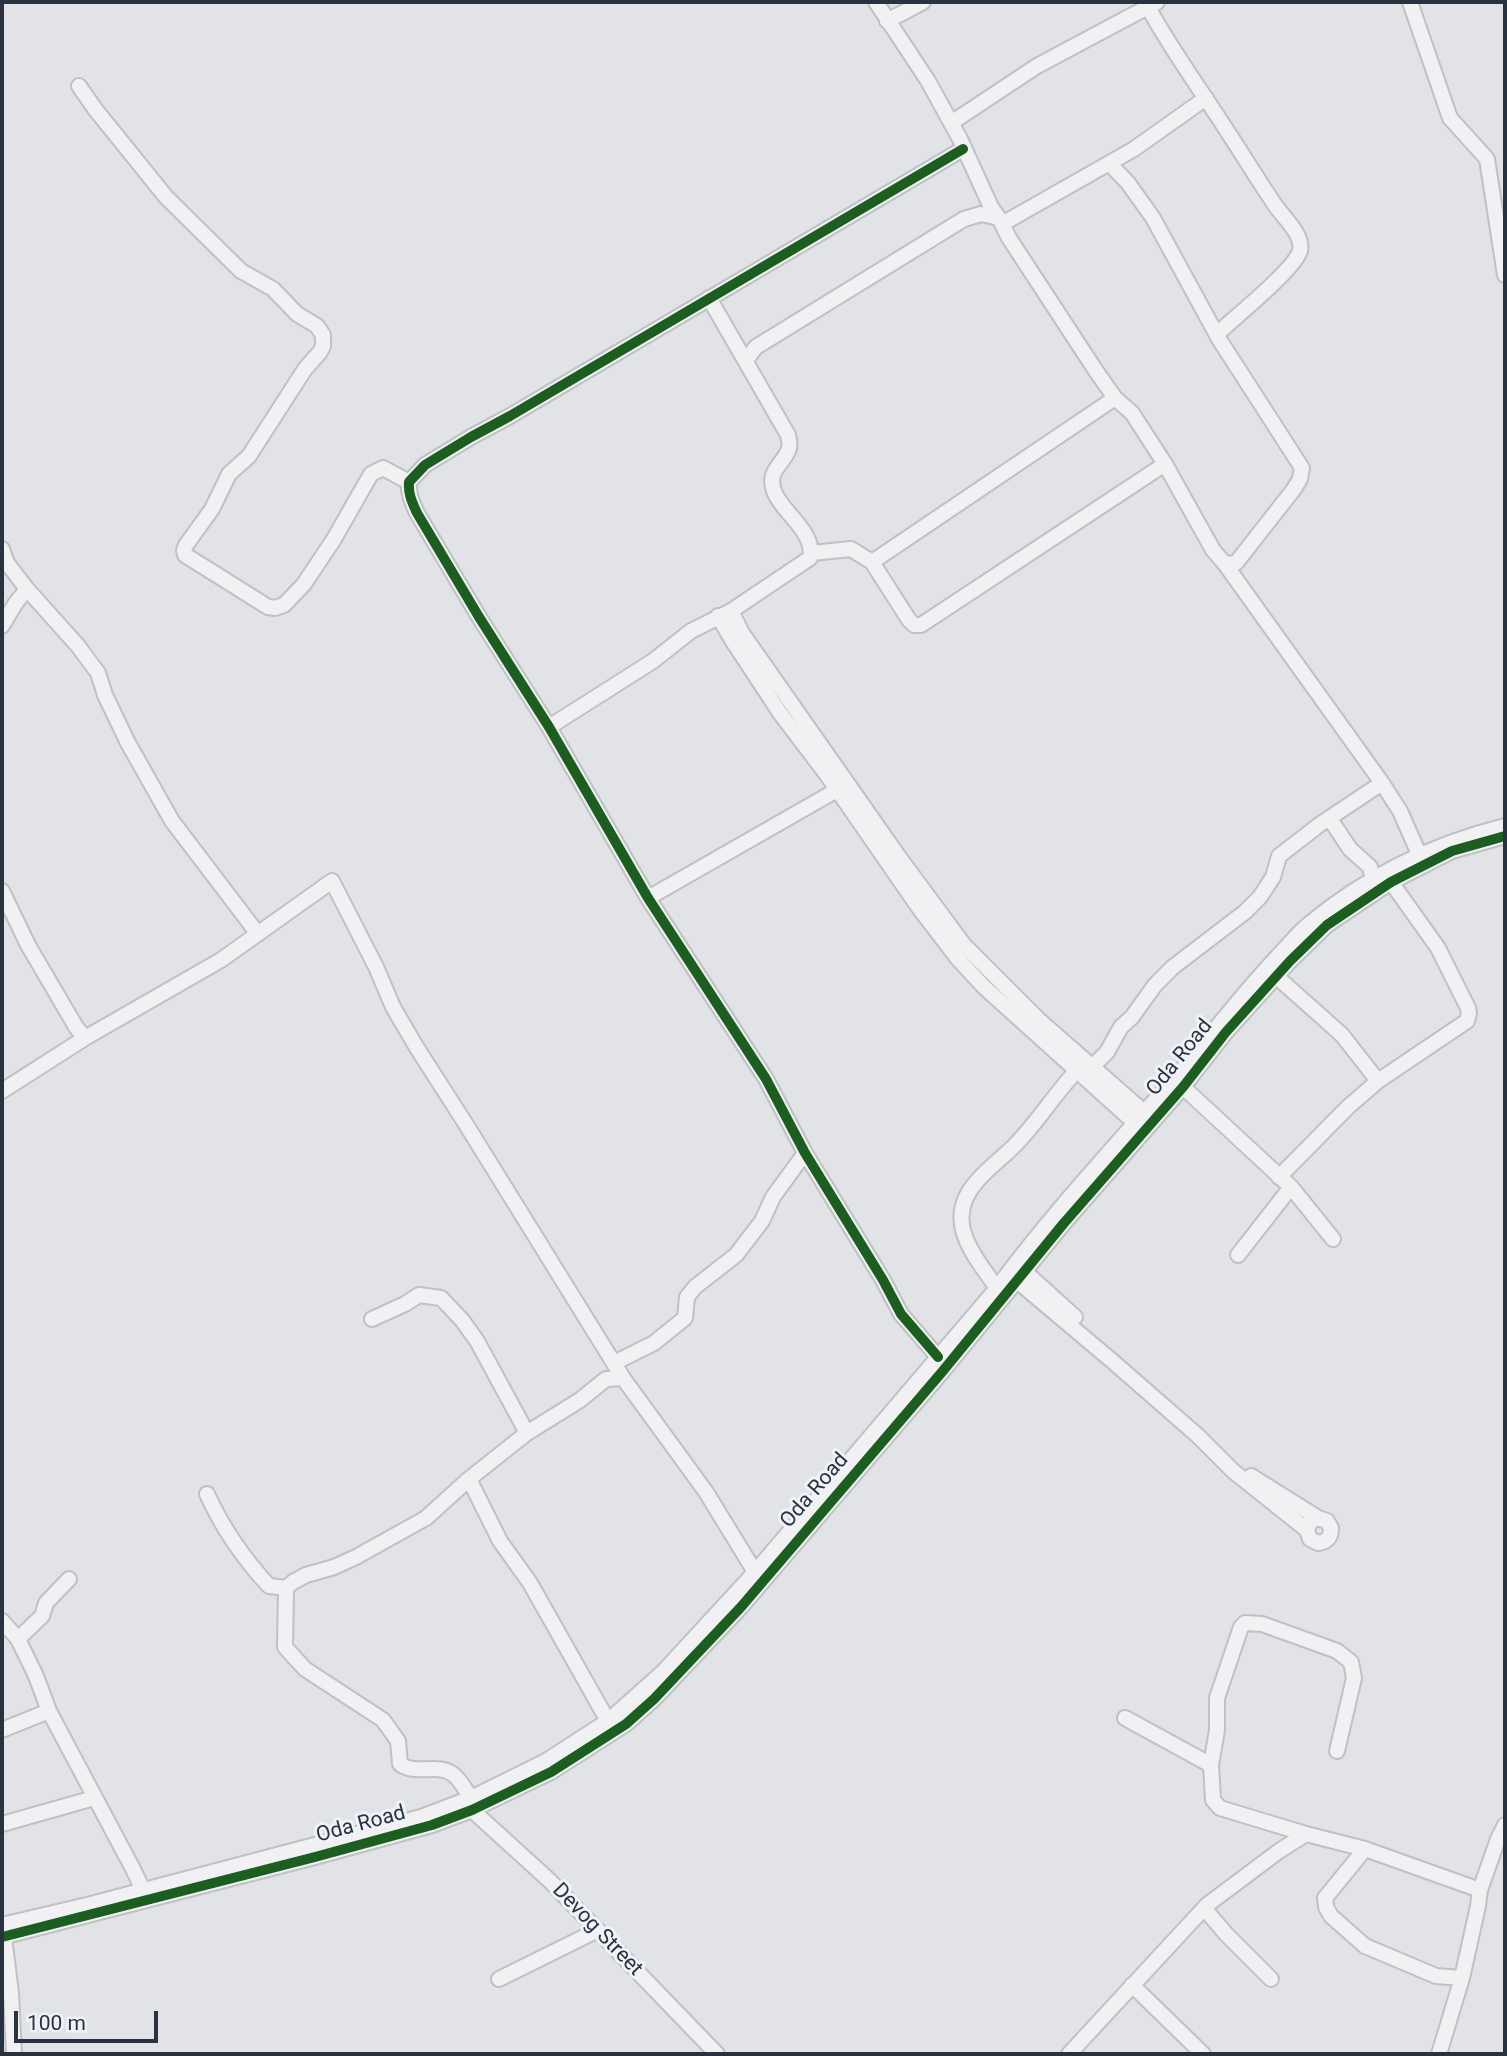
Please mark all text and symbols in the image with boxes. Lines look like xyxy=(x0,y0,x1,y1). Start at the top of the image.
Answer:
street label: Oda Road xyxy=(1142,1015,1218,1101)
street label: Oda Road xyxy=(776,1448,854,1534)
street label: Oda Road xyxy=(314,1801,408,1849)
street label: Devog Street xyxy=(547,1878,647,1982)
scale bar xyxy=(18,1996,161,2040)
text: 100 m xyxy=(27,2011,86,2035)

